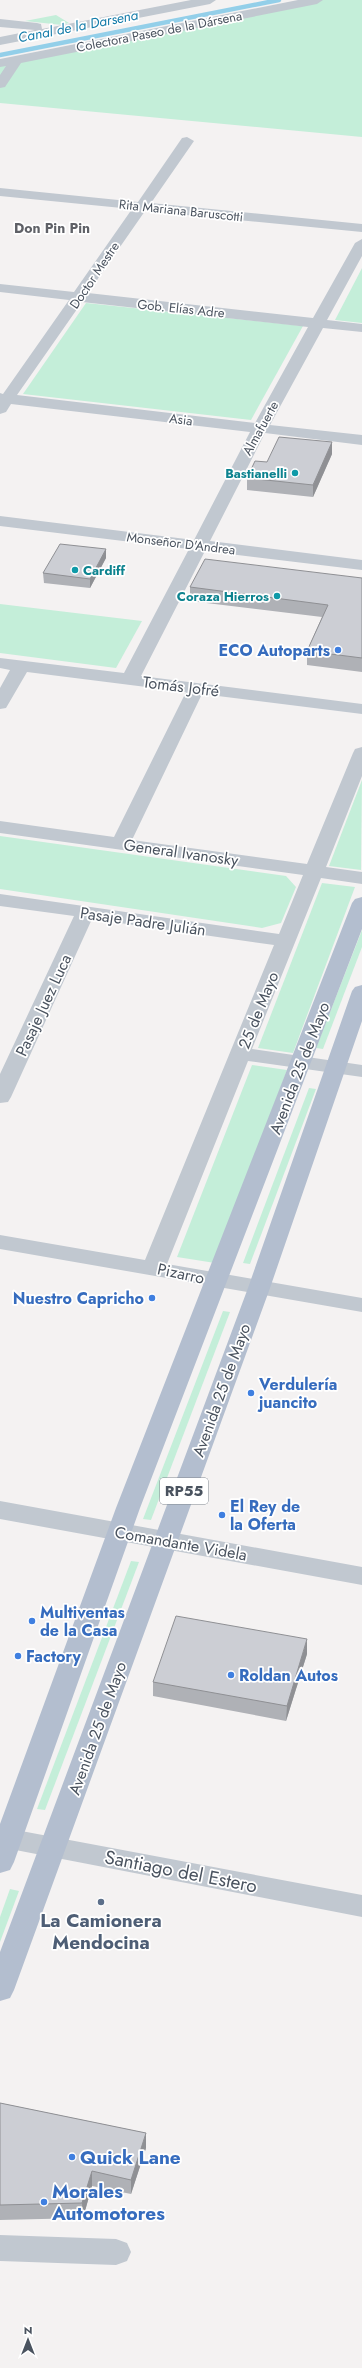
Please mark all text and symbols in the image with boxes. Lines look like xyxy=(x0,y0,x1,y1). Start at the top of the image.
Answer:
water label: Canal de la Darsena xyxy=(16,4,140,47)
street label: Colectora Paseo de la Dársena xyxy=(75,6,244,57)
street label: Rita Mariana Baruscotti xyxy=(118,195,244,226)
district label: Don Pin Pin xyxy=(14,218,90,238)
street label: Doctor Mestre xyxy=(65,238,124,313)
street label: Gob. Elías Adre xyxy=(136,294,226,323)
street label: Almafuerte xyxy=(238,397,283,459)
street label: Asia xyxy=(168,409,194,430)
place label: Bastianelli xyxy=(225,464,287,483)
marker: Bastianelli xyxy=(290,468,300,478)
street label: Monseñor D'Andrea xyxy=(126,527,236,560)
place label: Cardiff xyxy=(83,561,126,580)
marker: Cardiff xyxy=(70,565,80,575)
place label: Coraza Hierros xyxy=(177,587,269,606)
marker: Coraza Hierros xyxy=(272,591,282,601)
place label: ECO Autoparts xyxy=(219,639,330,662)
marker: ECO Autoparts xyxy=(333,645,343,655)
street label: Tomás Jofré xyxy=(141,670,220,703)
street label: General Ivanosky xyxy=(122,833,241,872)
street label: Pasaje Padre Julián xyxy=(79,901,207,942)
street label: Pasaje Juez Luca xyxy=(10,950,77,1060)
street label: 25 de Mayo xyxy=(233,968,284,1052)
street label: Avenida 25 de Mayo xyxy=(264,998,335,1138)
street label: Pizarro xyxy=(155,1257,207,1290)
place label: Nuestro Capricho xyxy=(13,1287,144,1310)
marker: Nuestro Capricho xyxy=(147,1293,157,1303)
street label: Avenida 25 de Mayo xyxy=(187,1320,256,1460)
place label: Verdulería juancito xyxy=(257,1373,337,1414)
marker: Verdulería juancito xyxy=(246,1388,256,1398)
road number: RP55 xyxy=(160,1478,208,1504)
place label: El Rey de la Oferta xyxy=(230,1495,300,1536)
marker: El Rey de la Oferta xyxy=(217,1510,227,1520)
street label: Comandante Videla xyxy=(113,1521,249,1566)
place label: Multiventas de la Casa xyxy=(40,1601,125,1642)
marker: Multiventas de la Casa xyxy=(27,1616,37,1626)
place label: Factory xyxy=(26,1645,81,1668)
marker: Factory xyxy=(13,1651,23,1661)
street label: Avenida 25 de Mayo xyxy=(63,1658,132,1798)
place label: Roldan Autos xyxy=(239,1664,338,1687)
marker: Roldan Autos xyxy=(226,1670,236,1680)
street label: Santiago del Estero xyxy=(102,1843,259,1900)
marker: La Camionera Mendocina xyxy=(96,1897,106,1907)
place label: La Camionera Mendocina xyxy=(40,1907,162,1956)
place label: Quick Lane xyxy=(80,2144,181,2171)
marker: Quick Lane xyxy=(67,2152,77,2162)
place label: Morales Automotores xyxy=(51,2178,165,2227)
marker: Morales Automotores xyxy=(39,2197,49,2207)
north arrow xyxy=(8,2320,48,2360)
text: N xyxy=(24,2322,32,2338)

